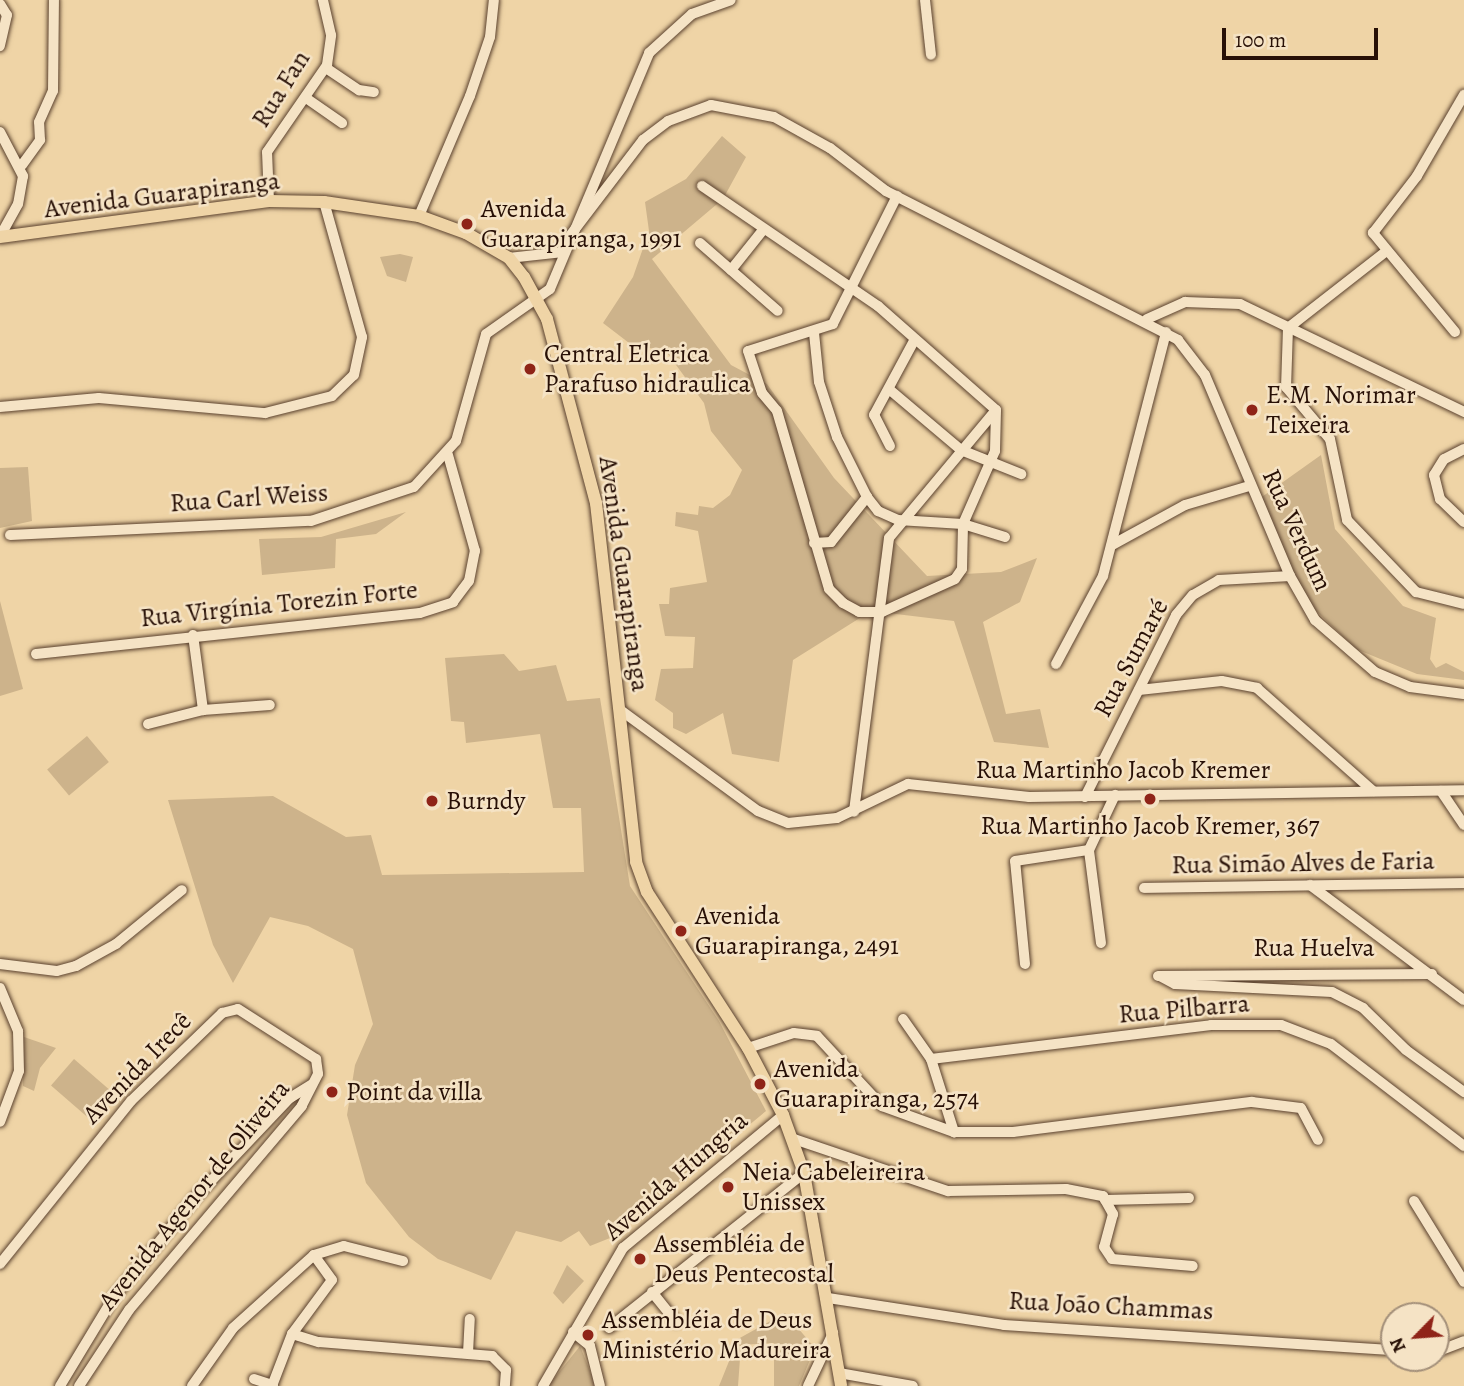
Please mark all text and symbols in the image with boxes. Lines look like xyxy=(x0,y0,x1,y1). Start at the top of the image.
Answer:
scale bar xyxy=(1226,14,1382,58)
text: 100 m xyxy=(1235,26,1286,54)
street label: Rua Fan xyxy=(245,45,317,133)
street label: Avenida Guarapiranga xyxy=(42,165,282,225)
place label: Avenida Guarapiranga, 1991 xyxy=(481,193,682,255)
marker: Avenida Guarapiranga, 1991 xyxy=(459,216,475,232)
place label: Central Eletrica Parafuso hidraulica xyxy=(544,338,751,400)
marker: Central Eletrica Parafuso hidraulica xyxy=(522,361,538,377)
place label: E.M. Norimar Teixeira xyxy=(1266,379,1417,440)
marker: E.M. Norimar Teixeira xyxy=(1244,402,1260,418)
street label: Avenida Guarapiranga xyxy=(592,454,656,694)
street label: Rua Verdum xyxy=(1255,464,1339,596)
street label: Rua Carl Weiss xyxy=(169,477,329,519)
street label: Rua Virgínia Torezin Forte xyxy=(139,574,419,634)
street label: Rua Sumaré xyxy=(1087,594,1175,722)
street label: Rua Martinho Jacob Kremer xyxy=(975,754,1271,786)
place label: Burndy xyxy=(446,785,525,817)
marker: Rua Martinho Jacob Kremer, 367 xyxy=(1142,791,1158,807)
marker: Burndy xyxy=(424,793,440,809)
place label: Rua Martinho Jacob Kremer, 367 xyxy=(980,810,1320,842)
street label: Rua Simão Alves de Faria xyxy=(1171,845,1435,881)
place label: Avenida Guarapiranga, 2491 xyxy=(695,900,899,962)
marker: Avenida Guarapiranga, 2491 xyxy=(673,923,689,939)
street label: Rua Huelva xyxy=(1253,932,1375,964)
street label: Rua Pilbarra xyxy=(1117,988,1251,1030)
street label: Avenida Irecê xyxy=(76,1006,198,1130)
place label: Avenida Guarapiranga, 2574 xyxy=(774,1053,980,1114)
street label: Avenida Agenor de Oliveira xyxy=(92,1074,296,1316)
place label: Point da villa xyxy=(346,1076,482,1108)
marker: Avenida Guarapiranga, 2574 xyxy=(752,1076,768,1092)
marker: Point da villa xyxy=(324,1084,340,1100)
street label: Avenida Hungria xyxy=(598,1105,754,1247)
place label: Neia Cabeleireira Unissex xyxy=(742,1156,925,1218)
marker: Neia Cabeleireira Unissex xyxy=(720,1179,736,1195)
place label: Assembléia de Deus Pentecostal xyxy=(654,1228,834,1290)
marker: Assembléia de Deus Pentecostal xyxy=(632,1251,648,1267)
street label: Rua João Chammas xyxy=(1008,1285,1214,1327)
north arrow xyxy=(1380,1302,1450,1372)
place label: Assembléia de Deus Ministério Madureira xyxy=(602,1304,831,1366)
marker: Assembléia de Deus Ministério Madureira xyxy=(580,1327,596,1343)
text: N xyxy=(1383,1333,1412,1357)

